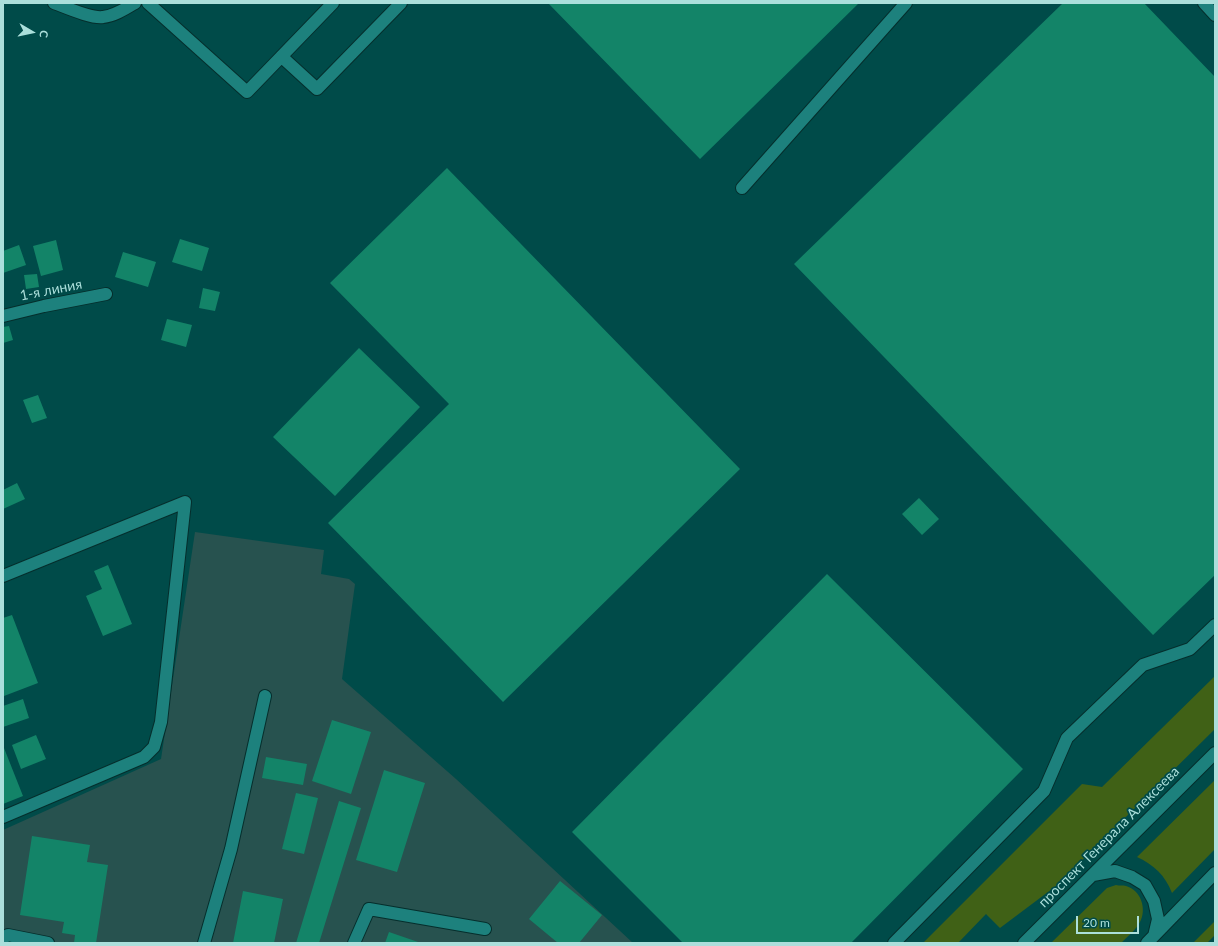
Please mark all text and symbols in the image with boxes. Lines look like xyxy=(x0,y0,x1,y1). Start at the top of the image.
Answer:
north arrow xyxy=(12,12,52,52)
text: С xyxy=(37,29,51,39)
street label: 1-я линия xyxy=(19,276,83,304)
street label: проспект Генерала Алексеева xyxy=(1035,763,1183,911)
scale bar xyxy=(1078,908,1141,934)
text: 20 m xyxy=(1083,915,1110,930)

